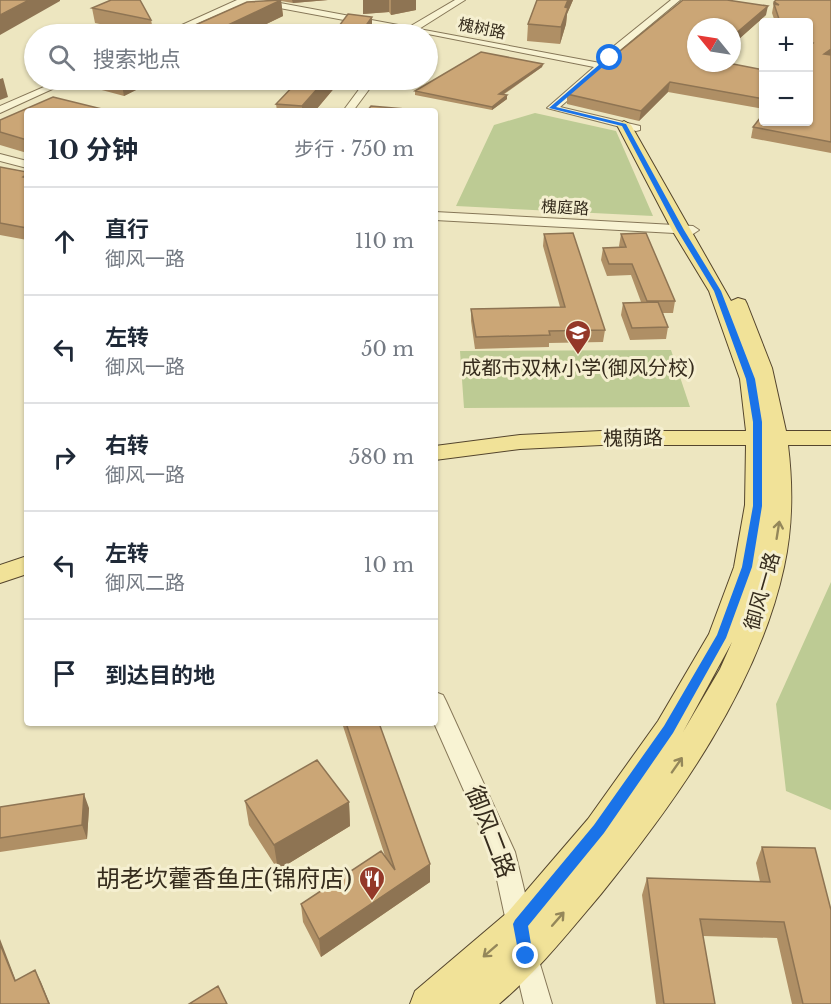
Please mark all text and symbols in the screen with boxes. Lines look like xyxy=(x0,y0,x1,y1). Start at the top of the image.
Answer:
street label: 槐树路 xyxy=(457,14,507,42)
north arrow xyxy=(687,18,741,72)
map controls xyxy=(759,18,813,126)
button: + xyxy=(759,18,813,72)
search box xyxy=(24,24,438,90)
icon: search xyxy=(45,41,78,74)
route start xyxy=(596,44,622,70)
text: 搜索地点 xyxy=(93,46,181,73)
button: − xyxy=(759,72,813,126)
text: 10 分钟 xyxy=(48,134,138,166)
text: 步行 · 750 m xyxy=(294,137,414,161)
street label: 槐庭路 xyxy=(541,196,589,218)
text: 直行 xyxy=(105,216,149,243)
icon: ahead xyxy=(48,225,81,258)
text: 110 m xyxy=(355,229,414,253)
text: 御风一路 xyxy=(105,247,185,271)
school or university icon: 成都市双林小学(御风分校) xyxy=(563,318,593,356)
text: 左转 xyxy=(105,324,149,351)
icon: left xyxy=(48,333,81,366)
text: 50 m xyxy=(361,337,414,361)
text: 御风一路 xyxy=(105,355,185,379)
place label: 成都市双林小学(御风分校) xyxy=(461,356,695,380)
street label: 槐荫路 xyxy=(603,425,663,451)
text: 右转 xyxy=(105,432,149,459)
icon: right xyxy=(48,441,81,474)
text: 580 m xyxy=(349,445,414,469)
text: 御风一路 xyxy=(105,463,185,487)
one-way arrow xyxy=(772,521,783,540)
text: 左转 xyxy=(105,540,149,567)
icon: left xyxy=(48,549,81,582)
street label: 御风一路 xyxy=(739,549,785,633)
text: 10 m xyxy=(364,553,414,577)
text: 御风二路 xyxy=(105,571,185,595)
icon: arrive xyxy=(48,657,81,690)
text: 到达目的地 xyxy=(105,662,215,689)
one-way arrow xyxy=(671,757,683,774)
street label: 御风二路 xyxy=(460,782,521,882)
place label: 胡老坎藿香鱼庄(锦府店) xyxy=(96,864,352,893)
restaurant icon: 胡老坎藿香鱼庄(锦府店) xyxy=(357,864,387,902)
one-way arrow xyxy=(551,912,565,927)
route end xyxy=(512,942,538,968)
one-way arrow xyxy=(482,944,498,957)

